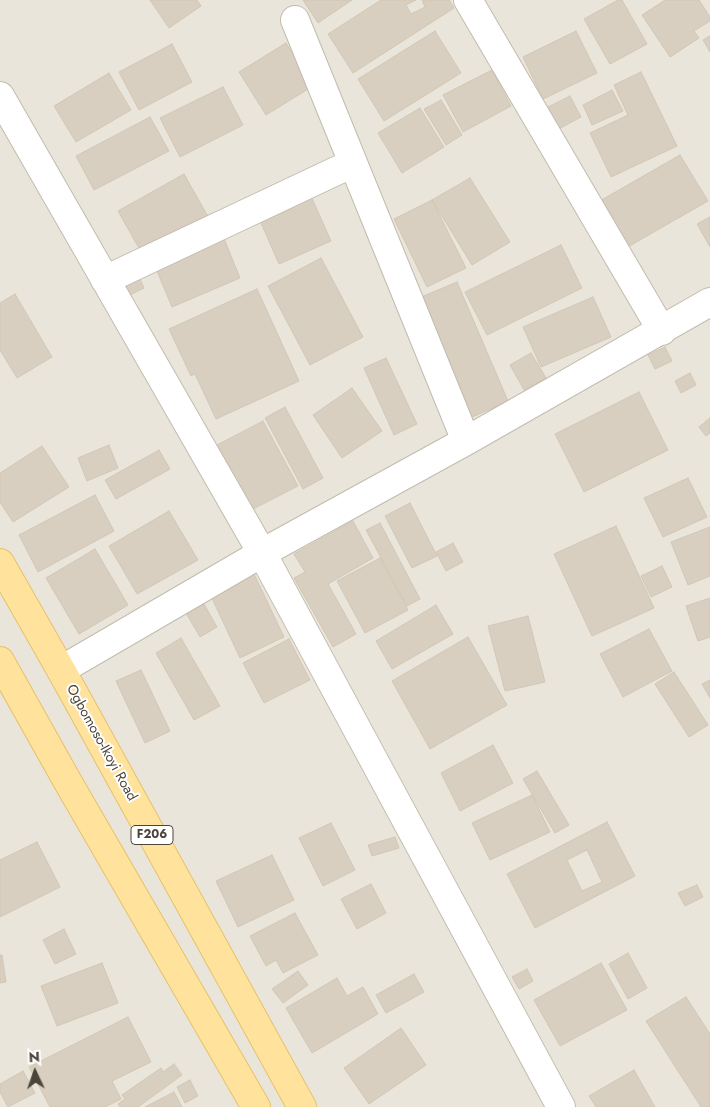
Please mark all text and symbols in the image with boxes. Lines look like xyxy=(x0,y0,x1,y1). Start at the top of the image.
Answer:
street label: Ogbomoso-Ikoyi Road xyxy=(62,682,140,804)
road number: F206 xyxy=(131,826,173,844)
north arrow xyxy=(10,1047,60,1097)
text: N xyxy=(28,1047,40,1067)

